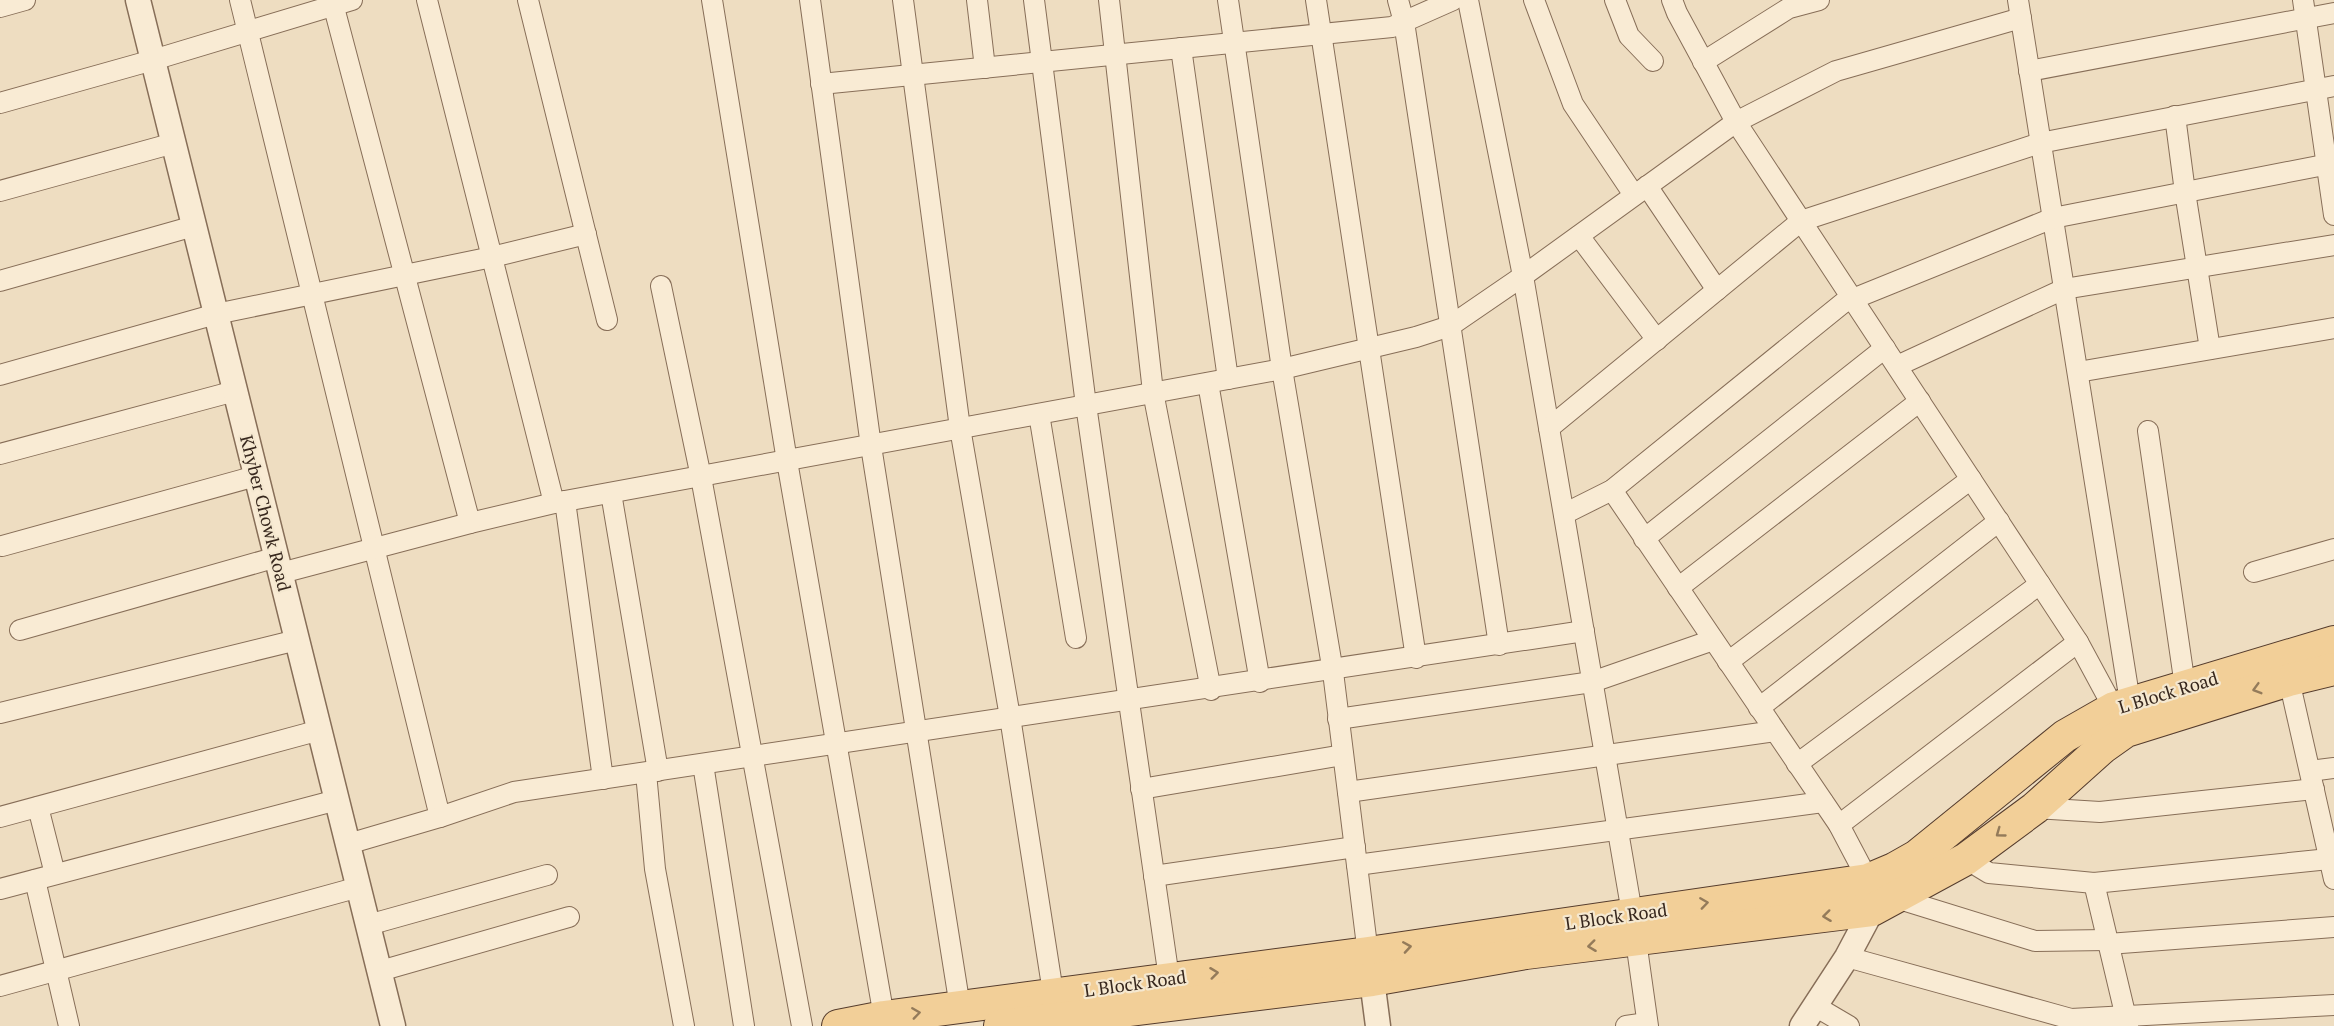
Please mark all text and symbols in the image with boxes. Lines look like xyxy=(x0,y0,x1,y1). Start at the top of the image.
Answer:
street label: Khyber Chowk Road xyxy=(235,432,297,594)
street label: L Block Road xyxy=(2115,665,2221,719)
one-way arrow xyxy=(2252,682,2263,694)
one-way arrow xyxy=(1996,826,2007,837)
street label: L Block Road xyxy=(1563,897,1669,935)
one-way arrow xyxy=(1699,898,1708,910)
one-way arrow xyxy=(1823,909,1832,922)
one-way arrow xyxy=(1588,939,1597,951)
one-way arrow xyxy=(1402,941,1412,953)
street label: L Block Road xyxy=(1082,964,1188,1002)
one-way arrow xyxy=(1209,967,1218,979)
one-way arrow xyxy=(912,1007,921,1019)

